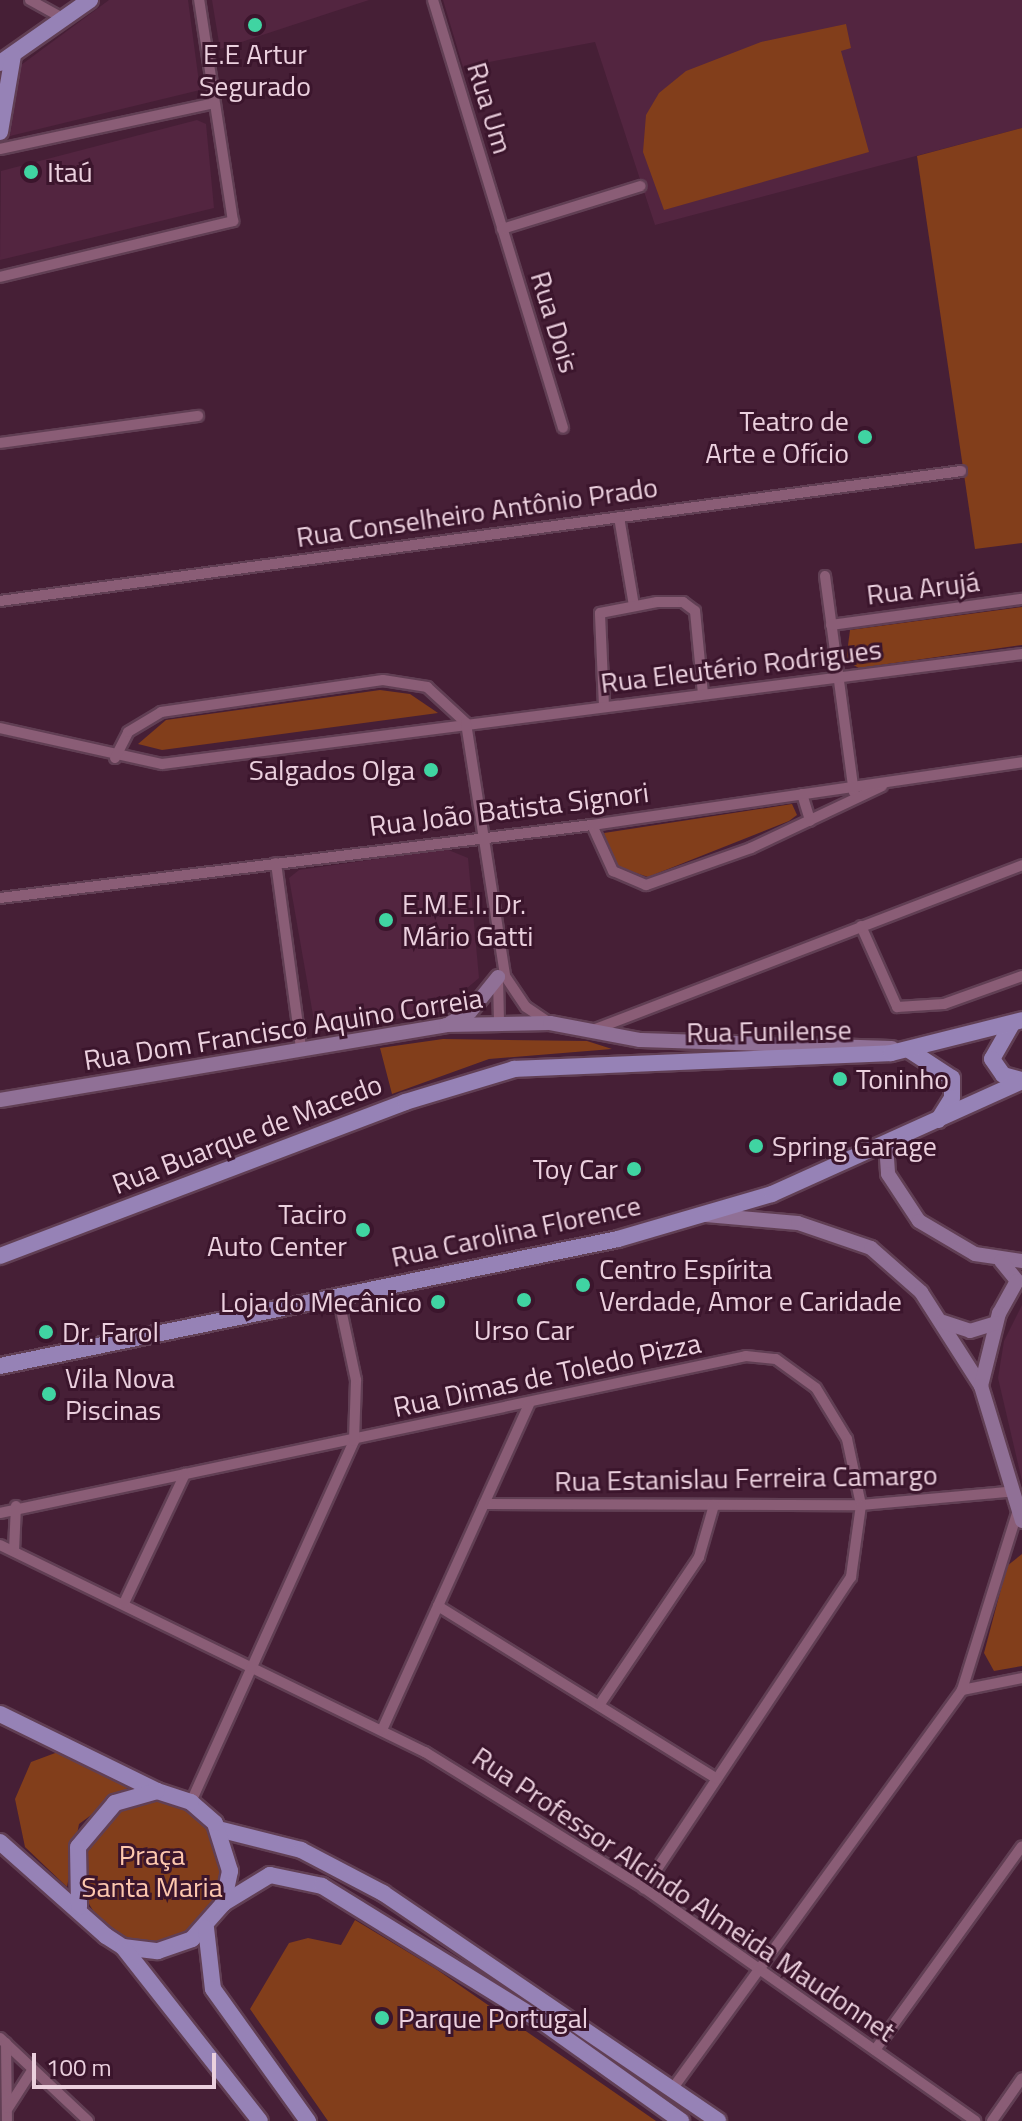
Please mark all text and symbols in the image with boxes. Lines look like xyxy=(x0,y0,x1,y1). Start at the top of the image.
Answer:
marker: E.E Artur Segurado xyxy=(246,16,264,34)
place label: E.E Artur Segurado xyxy=(199,37,311,103)
street label: Rua Um xyxy=(460,58,520,158)
place label: Itaú xyxy=(47,155,93,189)
marker: Itaú xyxy=(22,163,40,181)
street label: Rua Dois xyxy=(524,267,586,377)
place label: Teatro de Arte e Ofício xyxy=(705,404,849,470)
marker: Teatro de Arte e Ofício xyxy=(856,428,874,446)
street label: Rua Conselheiro Antônio Prado xyxy=(294,470,660,554)
street label: Rua Arujá xyxy=(865,564,981,612)
street label: Rua Eleutério Rodrigues xyxy=(599,632,883,700)
place label: Salgados Olga xyxy=(249,753,415,787)
marker: Salgados Olga xyxy=(422,761,440,779)
street label: Rua João Batista Signori xyxy=(367,775,651,843)
place label: E.M.E.I. Dr. Mário Gatti xyxy=(402,887,533,953)
marker: E.M.E.I. Dr. Mário Gatti xyxy=(377,911,395,929)
street label: Rua Dom Francisco Aquino Correia xyxy=(81,981,485,1077)
street label: Rua Funilense xyxy=(686,1013,852,1049)
place label: Toninho xyxy=(856,1062,949,1096)
street label: Rua Buarque de Macedo xyxy=(107,1067,387,1201)
marker: Toninho xyxy=(831,1070,849,1088)
place label: Spring Garage xyxy=(772,1129,937,1163)
marker: Spring Garage xyxy=(747,1137,765,1155)
place label: Toy Car xyxy=(533,1152,618,1186)
marker: Toy Car xyxy=(625,1160,643,1178)
street label: Rua Carolina Florence xyxy=(388,1188,644,1274)
place label: Taciro Auto Center xyxy=(207,1197,347,1263)
marker: Taciro Auto Center xyxy=(354,1221,372,1239)
place label: Centro Espírita Verdade, Amor e Caridade xyxy=(599,1252,902,1318)
marker: Centro Espírita Verdade, Amor e Caridade xyxy=(574,1276,592,1294)
place label: Loja do Mecânico xyxy=(220,1285,422,1319)
marker: Urso Car xyxy=(515,1291,533,1309)
marker: Loja do Mecânico xyxy=(429,1293,447,1311)
place label: Urso Car xyxy=(474,1313,574,1347)
place label: Dr. Farol xyxy=(62,1315,159,1349)
marker: Dr. Farol xyxy=(37,1323,55,1341)
street label: Rua Dimas de Toledo Pizza xyxy=(390,1326,704,1424)
place label: Vila Nova Piscinas xyxy=(65,1361,175,1427)
marker: Vila Nova Piscinas xyxy=(40,1385,58,1403)
street label: Rua Estanislau Ferreira Camargo xyxy=(554,1458,938,1498)
street label: Rua Professor Alcindo Almeida Maudonnet xyxy=(466,1739,902,2049)
park label: Praça Santa Maria xyxy=(81,1838,223,1904)
place label: Parque Portugal xyxy=(398,2001,588,2035)
marker: Parque Portugal xyxy=(373,2009,391,2027)
scale bar xyxy=(36,2037,220,2087)
text: 100 m xyxy=(46,2049,112,2085)

